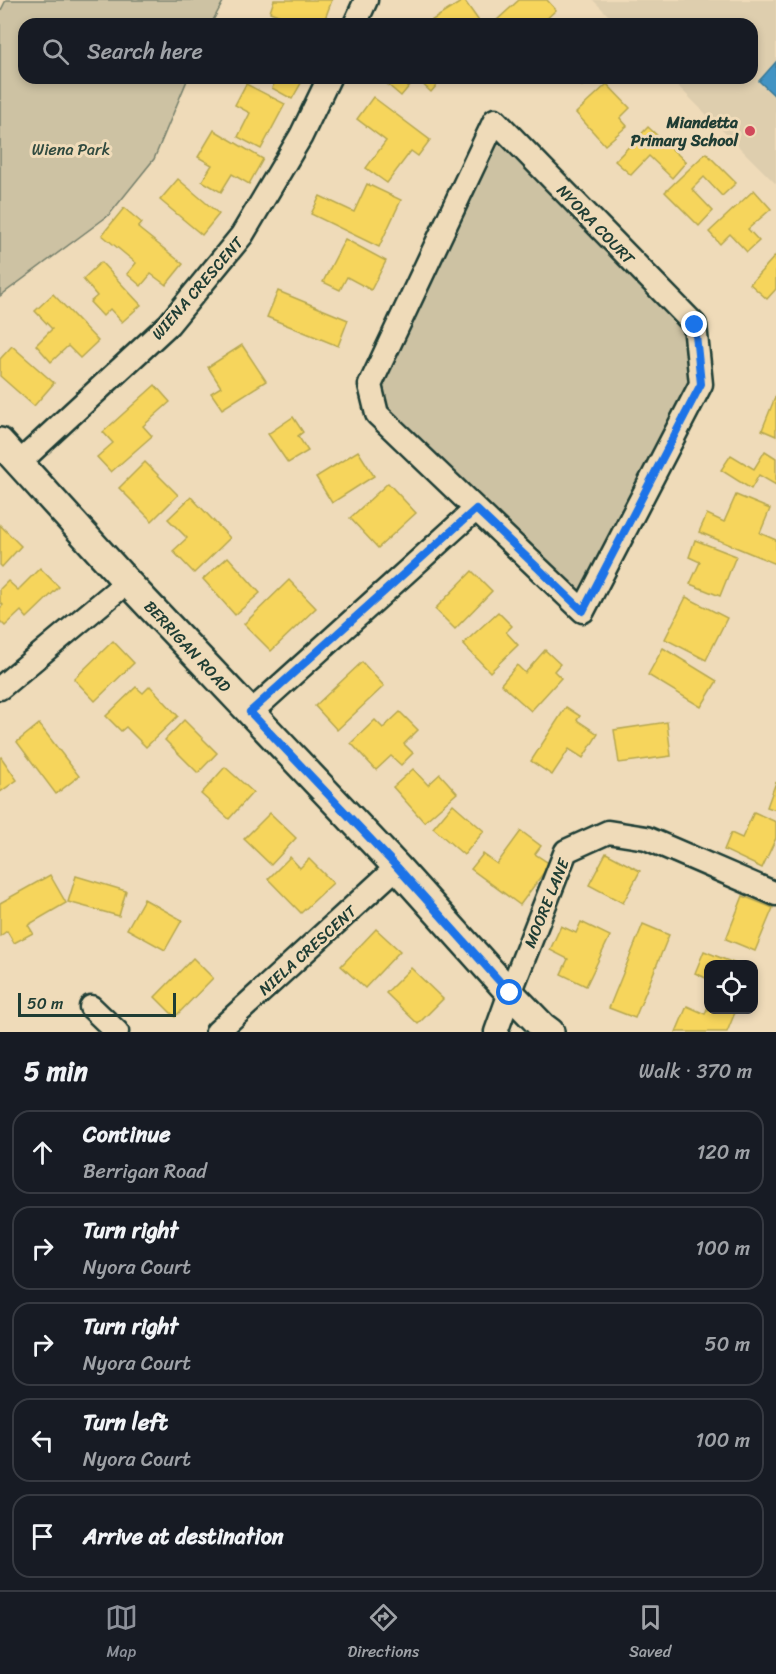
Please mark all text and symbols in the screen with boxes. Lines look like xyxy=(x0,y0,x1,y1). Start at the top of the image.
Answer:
search box xyxy=(18,18,758,84)
text: Search here xyxy=(87,32,203,71)
icon: search xyxy=(39,35,72,68)
place label: Miandetta Primary School xyxy=(631,108,739,155)
marker: Miandetta Primary School xyxy=(743,124,757,138)
park label: Wiena Park xyxy=(32,135,110,164)
street label: NYORA COURT xyxy=(549,177,643,272)
street label: WIENA CRESCENT xyxy=(144,229,252,347)
route end xyxy=(681,311,707,337)
street label: BERRIGAN ROAD xyxy=(137,593,239,700)
street label: MOORE LANE xyxy=(515,853,578,952)
street label: NIELA CRESCENT xyxy=(251,897,364,1003)
map controls xyxy=(704,960,758,1014)
button: locate xyxy=(704,960,758,1014)
route start xyxy=(496,979,522,1005)
text: 50 m xyxy=(27,989,63,1018)
scale bar xyxy=(18,990,176,1018)
text: 5 min xyxy=(24,1048,88,1094)
text: Walk · 370 m xyxy=(639,1054,752,1089)
text: Continue xyxy=(83,1115,171,1154)
text: 120 m xyxy=(697,1135,750,1170)
icon: ahead xyxy=(26,1136,59,1169)
text: Berrigan Road xyxy=(83,1154,207,1189)
text: Turn right xyxy=(83,1211,178,1250)
text: 100 m xyxy=(696,1231,750,1266)
icon: right xyxy=(26,1232,59,1265)
text: Nyora Court xyxy=(83,1250,191,1285)
text: Turn right xyxy=(83,1307,178,1346)
text: 50 m xyxy=(705,1327,750,1362)
icon: right xyxy=(26,1328,59,1361)
text: Nyora Court xyxy=(83,1346,191,1381)
text: Turn left xyxy=(83,1403,168,1442)
text: 100 m xyxy=(696,1423,750,1458)
icon: left xyxy=(26,1424,59,1457)
text: Nyora Court xyxy=(83,1442,191,1477)
text: Arrive at destination xyxy=(83,1517,284,1556)
icon: arrive xyxy=(26,1520,59,1553)
tab: Map xyxy=(105,1601,138,1666)
tab: Directions xyxy=(348,1601,419,1666)
tab: Saved xyxy=(629,1601,671,1666)

